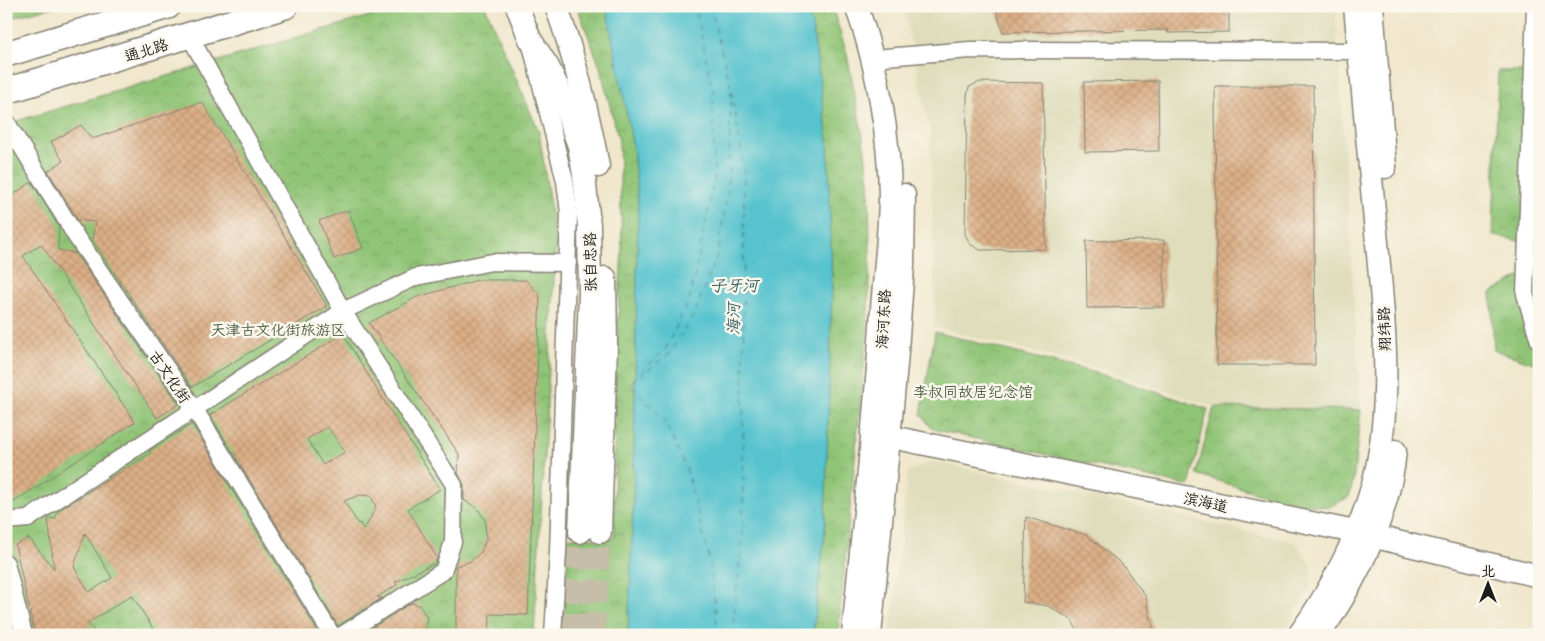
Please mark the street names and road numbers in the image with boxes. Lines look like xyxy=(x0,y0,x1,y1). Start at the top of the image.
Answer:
street label: 通北路 xyxy=(121,31,171,67)
street label: 张自忠路 xyxy=(577,232,601,292)
street label: 海河东路 xyxy=(869,288,895,350)
street label: 翔纬路 xyxy=(1371,306,1395,352)
street label: 古文化街 xyxy=(145,345,197,407)
street label: 滨海道 xyxy=(1182,485,1230,517)

